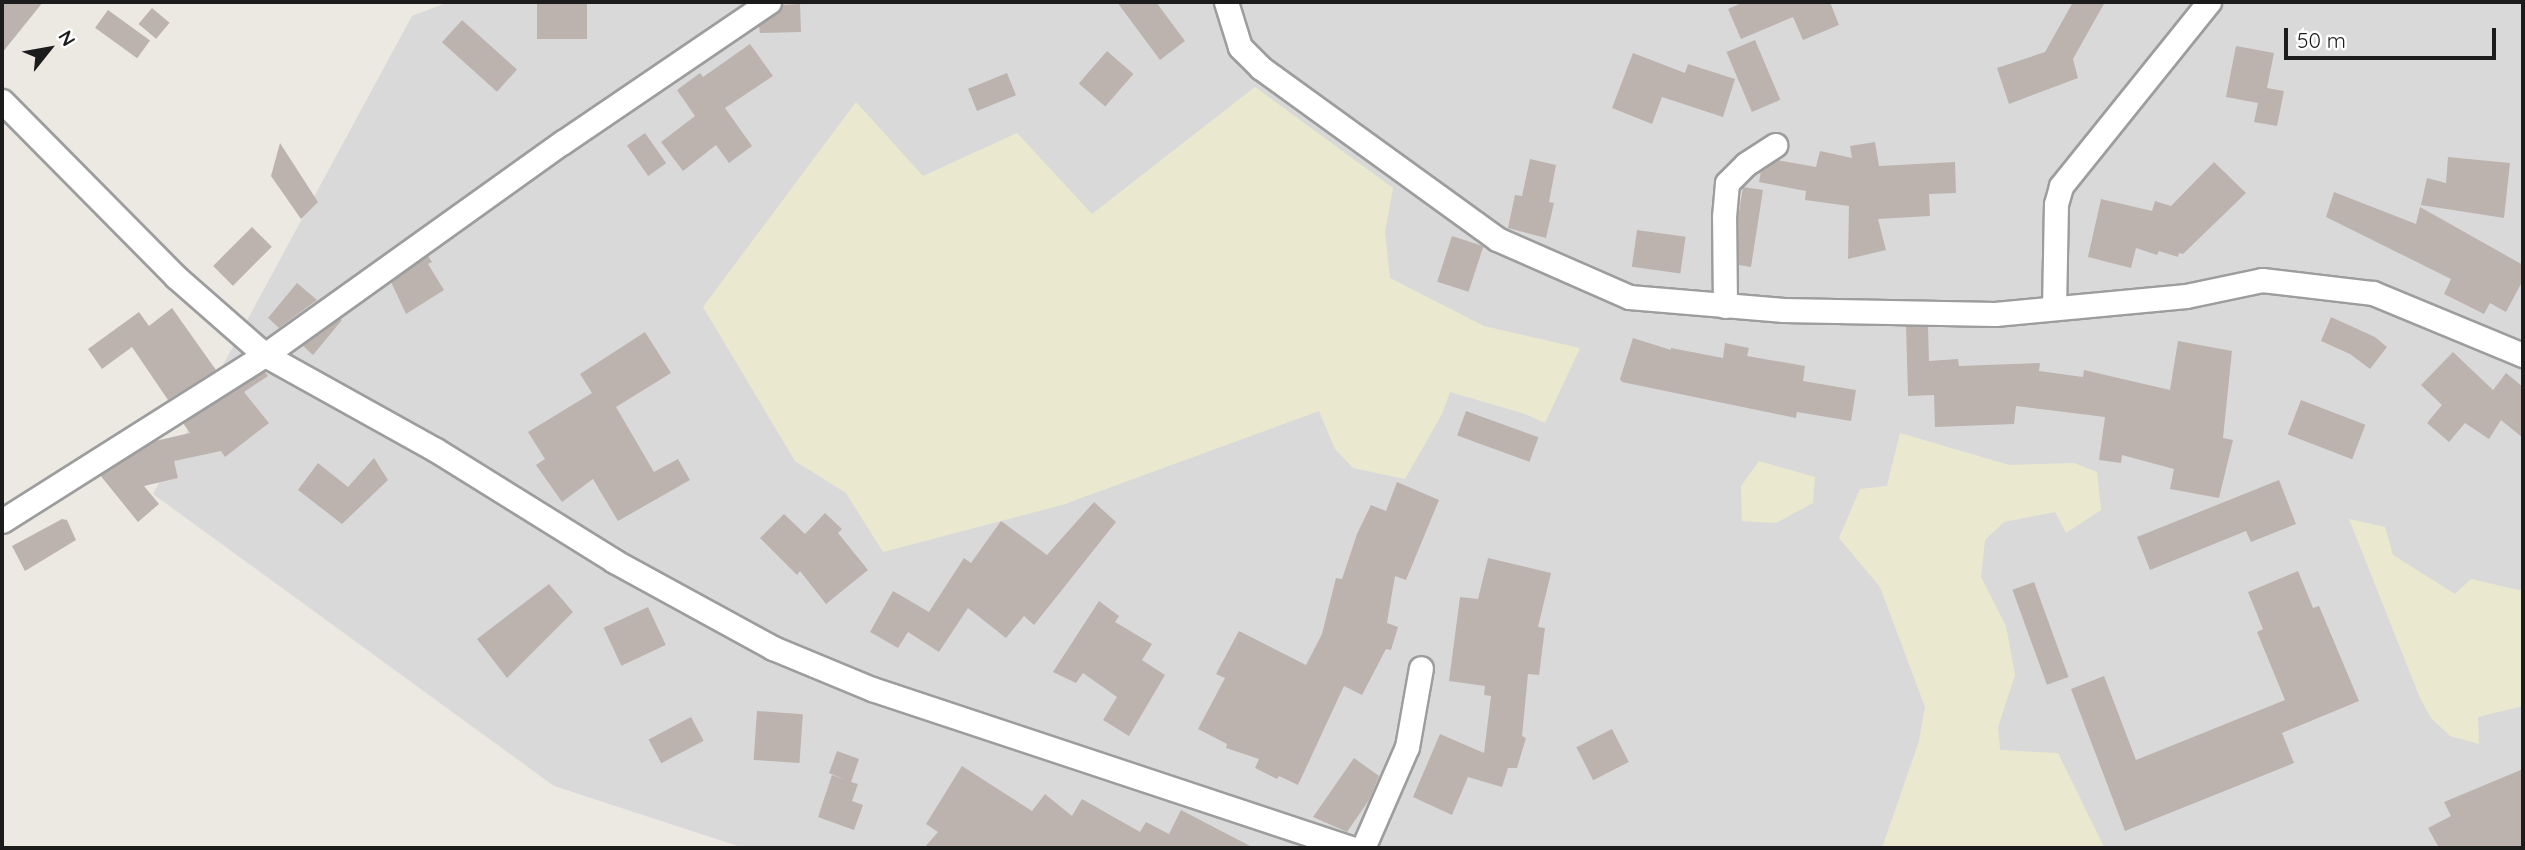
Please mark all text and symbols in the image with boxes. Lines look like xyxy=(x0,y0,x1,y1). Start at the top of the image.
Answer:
north arrow xyxy=(14,14,84,84)
scale bar xyxy=(2287,14,2499,58)
text: N xyxy=(53,26,81,50)
text: 50 m xyxy=(2297,27,2346,53)

